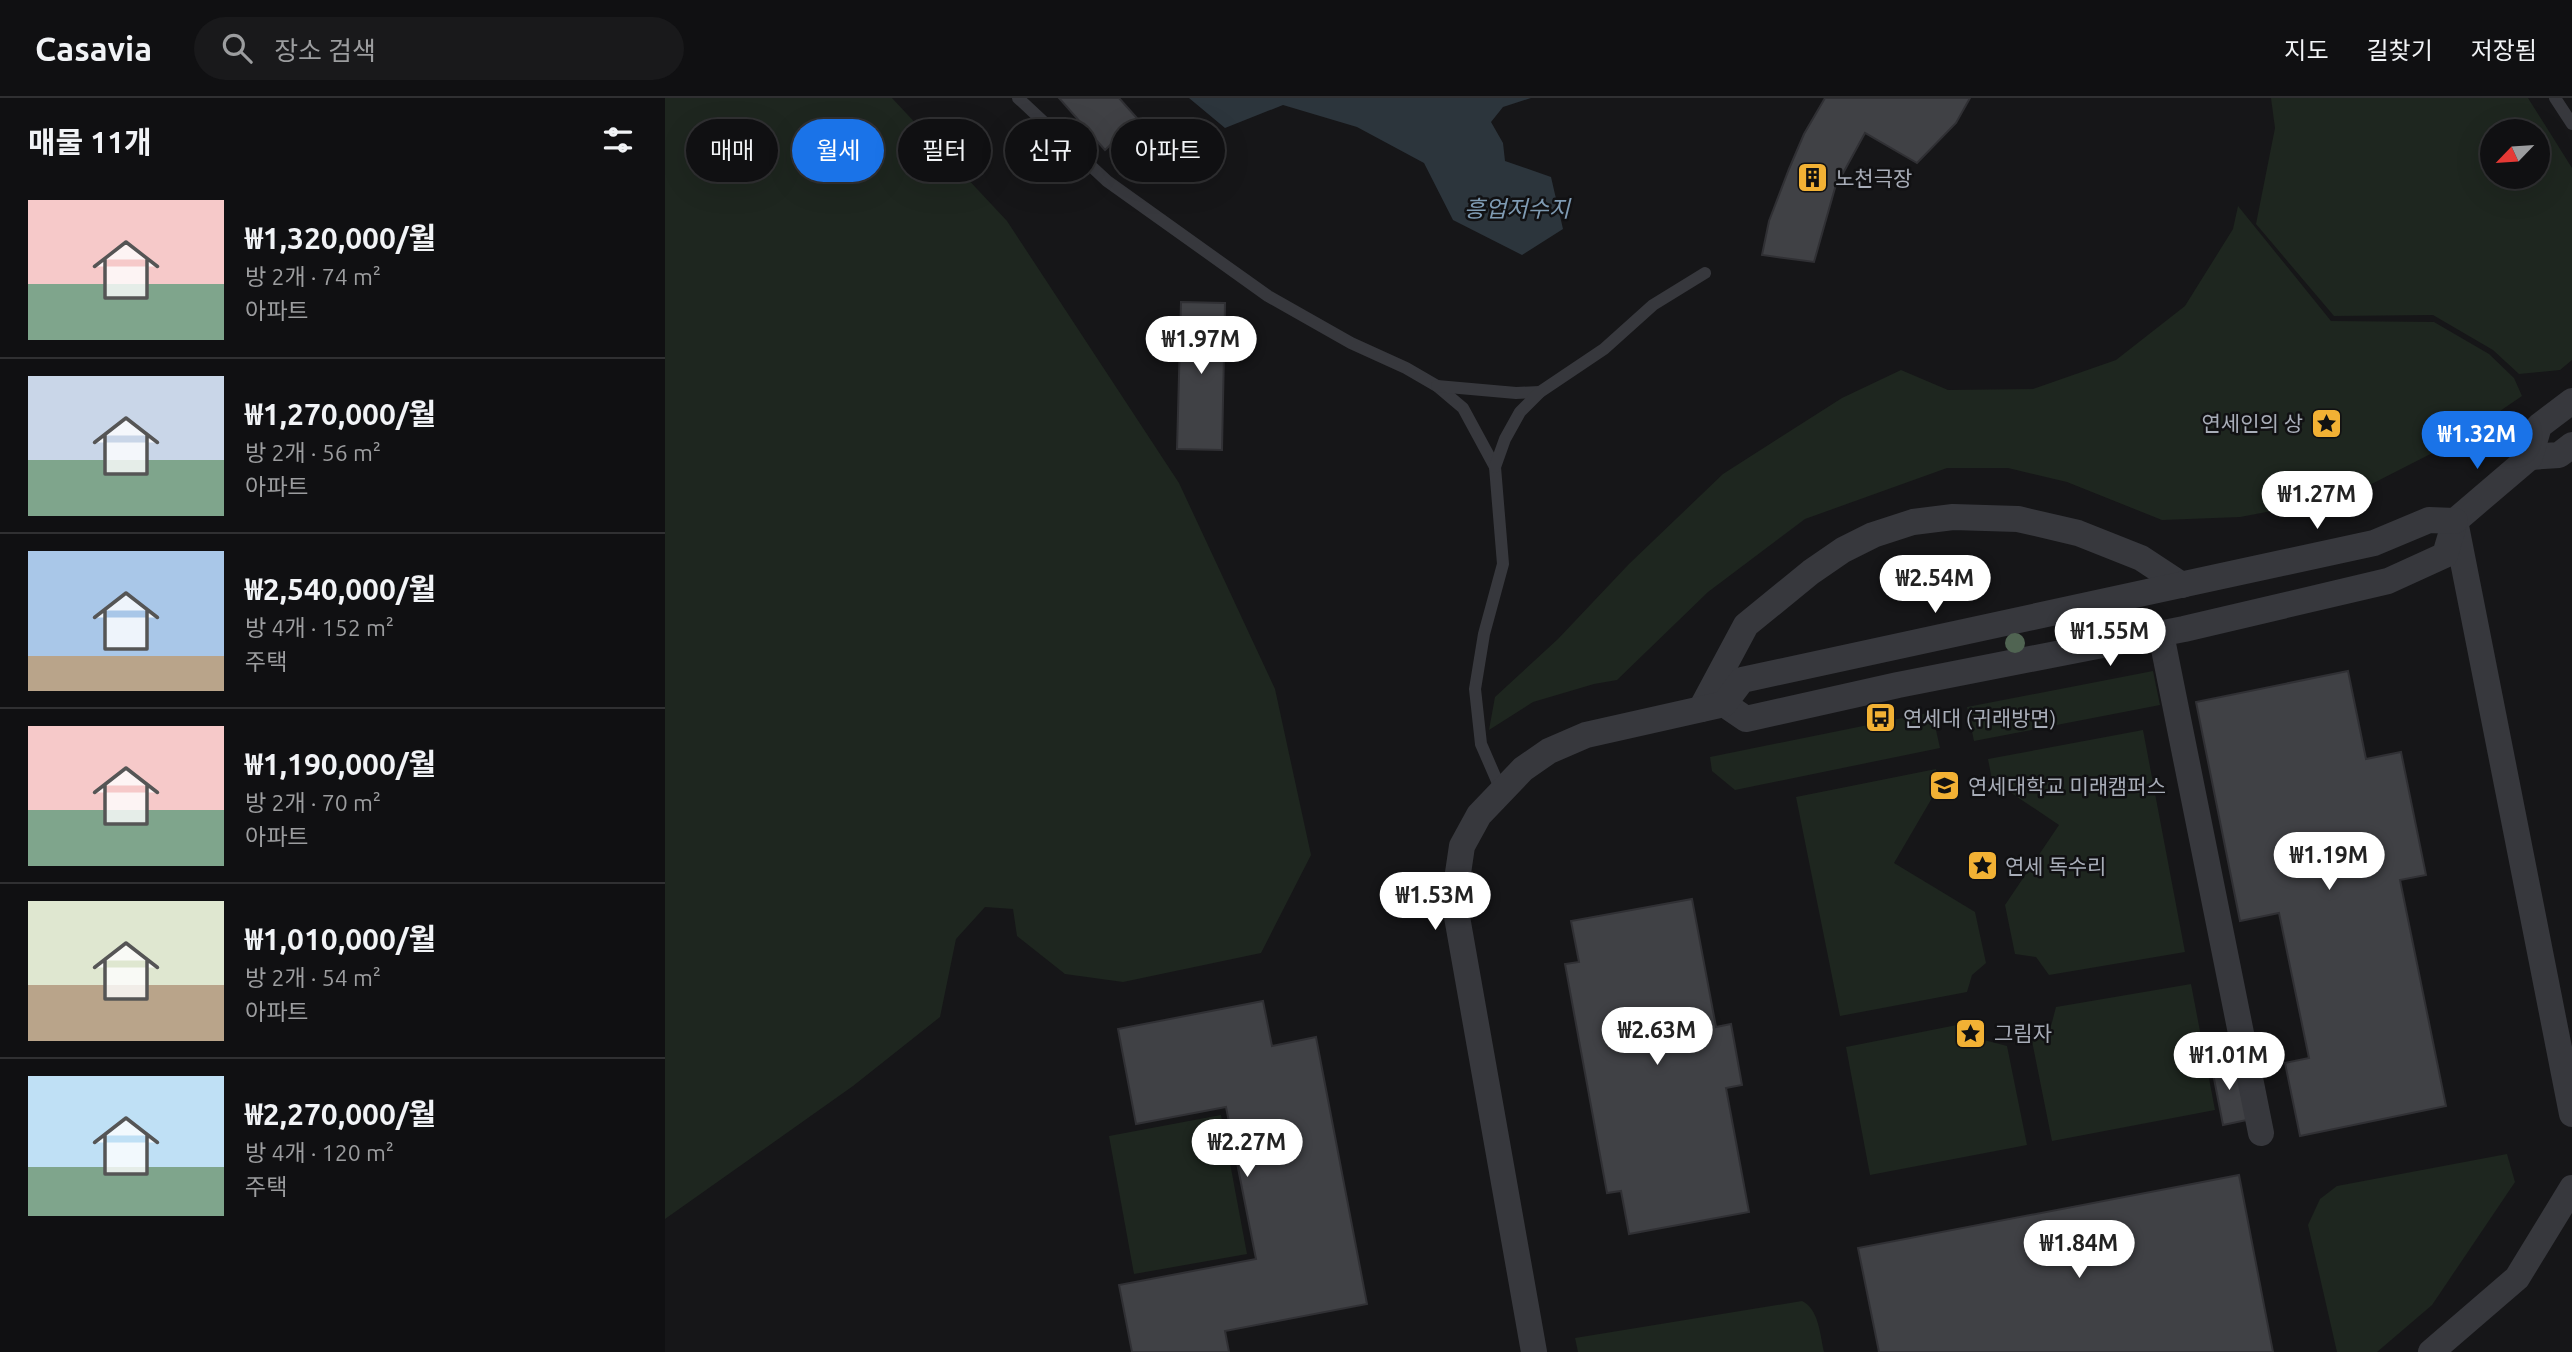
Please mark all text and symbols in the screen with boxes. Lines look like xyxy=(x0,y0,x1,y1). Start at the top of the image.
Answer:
search box xyxy=(194,17,684,80)
icon: search xyxy=(218,29,256,67)
text: Casavia xyxy=(35,30,152,67)
text: 장소 검색 xyxy=(274,36,376,65)
text: 지도 xyxy=(2284,37,2329,64)
text: 길찾기 xyxy=(2367,37,2433,64)
text: 저장됨 xyxy=(2471,37,2537,64)
chip: 매매 xyxy=(686,119,778,182)
chip: 월세 xyxy=(792,119,884,182)
chip: 필터 xyxy=(898,119,991,182)
chip: 신규 xyxy=(1005,119,1097,182)
chip: 아파트 xyxy=(1111,119,1225,182)
north arrow xyxy=(2480,119,2550,189)
map controls xyxy=(2480,119,2550,189)
icon: filters xyxy=(599,121,637,159)
text: 매물 11개 xyxy=(28,125,152,159)
building icon: 노천극장 xyxy=(1795,161,1829,195)
place label: 노천극장 xyxy=(1835,166,1912,190)
water label: 흥업저수지 xyxy=(1464,196,1572,221)
text: ₩1,320,000/월 xyxy=(245,221,436,255)
icon: home xyxy=(84,228,168,312)
text: 방 2개 · 74 m² xyxy=(245,264,381,289)
text: 아파트 xyxy=(245,298,308,323)
pin: ₩1.97M xyxy=(1144,316,1258,376)
text: ₩1.97M xyxy=(1162,326,1240,351)
text: ₩1,270,000/월 xyxy=(245,397,436,431)
icon: home xyxy=(84,404,168,488)
place icon: 연세인의 상 xyxy=(2309,406,2343,440)
place label: 연세인의 상 xyxy=(2202,411,2303,435)
pin: ₩1.32M xyxy=(2420,412,2534,471)
text: ₩1.32M xyxy=(2438,421,2516,446)
text: 방 2개 · 56 m² xyxy=(245,440,381,465)
pin: ₩1.27M xyxy=(2260,472,2374,531)
text: 아파트 xyxy=(245,474,308,499)
text: ₩1.27M xyxy=(2278,481,2356,506)
pin: ₩2.54M xyxy=(1878,556,1992,615)
text: ₩2.54M xyxy=(1896,565,1974,590)
text: ₩2,540,000/월 xyxy=(245,572,436,606)
icon: home xyxy=(84,579,168,663)
pin: ₩1.55M xyxy=(2053,608,2167,668)
text: 방 4개 · 152 m² xyxy=(245,615,394,640)
text: ₩1.55M xyxy=(2071,618,2149,643)
text: 주택 xyxy=(245,649,287,674)
bus stop icon: 연세대 (귀래방면) xyxy=(1863,701,1897,735)
place label: 연세대 (귀래방면) xyxy=(1903,706,2056,730)
text: ₩1,190,000/월 xyxy=(245,747,436,781)
icon: home xyxy=(84,754,168,838)
school or university icon: 연세대학교 미래캠퍼스 xyxy=(1928,769,1962,803)
place label: 연세대학교 미래캠퍼스 xyxy=(1968,774,2166,798)
text: 방 2개 · 70 m² xyxy=(245,790,381,815)
text: 아파트 xyxy=(245,824,308,849)
pin: ₩1.19M xyxy=(2272,832,2386,892)
text: ₩1.19M xyxy=(2290,842,2368,867)
place icon: 연세 독수리 xyxy=(1965,849,1999,883)
place label: 연세 독수리 xyxy=(2005,854,2106,878)
pin: ₩1.53M xyxy=(1378,872,1492,932)
text: ₩1.53M xyxy=(1396,882,1474,907)
text: ₩1,010,000/월 xyxy=(245,922,436,956)
icon: home xyxy=(84,929,168,1013)
text: 방 2개 · 54 m² xyxy=(245,965,381,990)
text: 아파트 xyxy=(245,999,308,1024)
pin: ₩2.63M xyxy=(1600,1007,1714,1067)
place icon: 그림자 xyxy=(1954,1016,1988,1050)
text: ₩2.63M xyxy=(1618,1017,1696,1042)
place label: 그림자 xyxy=(1994,1021,2052,1045)
pin: ₩1.01M xyxy=(2172,1032,2286,1092)
text: ₩1.01M xyxy=(2190,1042,2268,1067)
text: ₩2,270,000/월 xyxy=(245,1097,436,1131)
icon: home xyxy=(84,1104,168,1188)
pin: ₩2.27M xyxy=(1190,1119,1304,1179)
text: ₩2.27M xyxy=(1208,1129,1286,1154)
text: 방 4개 · 120 m² xyxy=(245,1140,394,1165)
text: 주택 xyxy=(245,1174,287,1199)
pin: ₩1.84M xyxy=(2022,1220,2136,1280)
text: ₩1.84M xyxy=(2040,1230,2118,1255)

